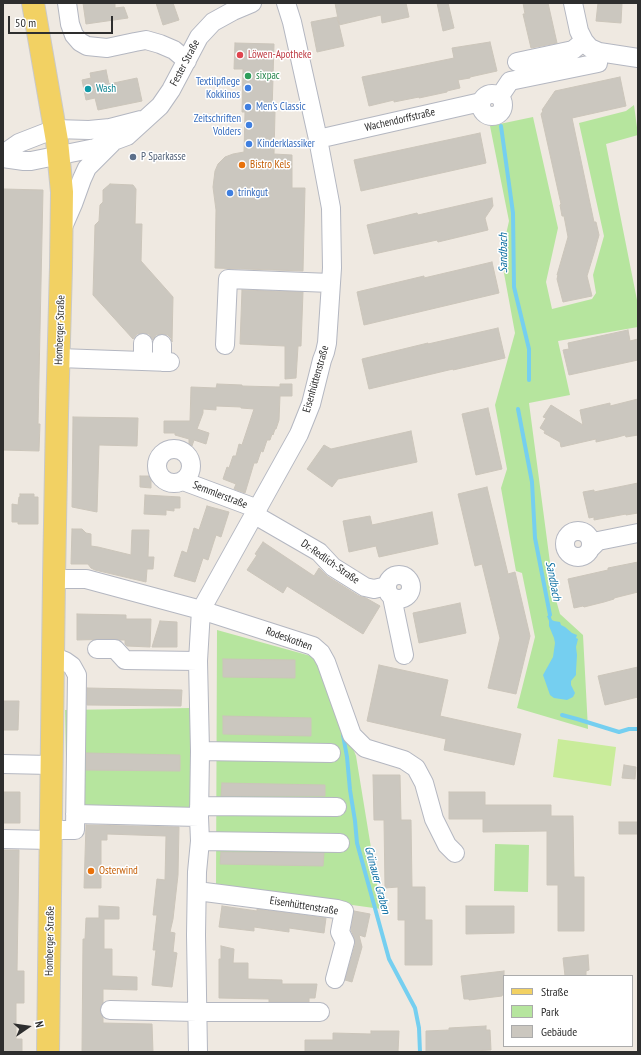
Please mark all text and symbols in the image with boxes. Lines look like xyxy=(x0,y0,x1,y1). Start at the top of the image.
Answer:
scale bar xyxy=(10,8,115,34)
text: 50 m xyxy=(15,15,36,30)
street label: Fester Straße xyxy=(167,38,203,88)
place label: Löwen-Apotheke xyxy=(248,48,311,62)
marker: Löwen-Apotheke xyxy=(235,50,245,60)
place label: sixpac xyxy=(256,69,280,83)
marker: sixpac xyxy=(243,71,253,81)
place label: Textilpflege Kokkinos xyxy=(196,75,240,101)
place label: Wash xyxy=(96,82,116,96)
marker: Textilpflege Kokkinos xyxy=(243,83,253,93)
marker: Wash xyxy=(83,84,93,94)
place label: Men's Classic xyxy=(256,100,306,114)
marker: Men's Classic xyxy=(243,102,253,112)
street label: Wachendorffstraße xyxy=(364,105,436,135)
place label: Zeitschriften Volders xyxy=(194,112,241,138)
marker: Zeitschriften Volders xyxy=(244,120,254,130)
place label: Kinderklassiker xyxy=(257,137,315,151)
marker: Kinderklassiker xyxy=(244,139,254,149)
place label: P Sparkasse xyxy=(141,150,186,164)
marker: P Sparkasse xyxy=(128,152,138,162)
place label: Bistro Kels xyxy=(250,158,290,172)
marker: Bistro Kels xyxy=(237,160,247,170)
place label: trinkgut xyxy=(238,186,268,200)
marker: trinkgut xyxy=(225,188,235,198)
water label: Sandbach xyxy=(497,233,511,273)
street label: Homberger Straße xyxy=(52,295,68,365)
street label: Eisenhüttenstraße xyxy=(300,344,332,414)
street label: Semmlerstraße xyxy=(191,478,249,512)
street label: Dr.-Redlich-Straße xyxy=(298,537,362,587)
water label: Sandbach xyxy=(542,560,564,602)
street label: Rodeskothen xyxy=(264,624,314,654)
water label: Grünauer Graben xyxy=(361,844,393,916)
place label: Osterwind xyxy=(99,864,138,878)
marker: Osterwind xyxy=(86,866,96,876)
street label: Eisenhüttenstraße xyxy=(269,894,339,918)
street label: Homberger Straße xyxy=(43,906,57,976)
legend xyxy=(503,975,633,1047)
text: Straße xyxy=(541,984,568,999)
text: Park xyxy=(541,1004,559,1019)
north arrow xyxy=(8,1007,48,1047)
text: N xyxy=(32,1020,47,1029)
text: Gebäude xyxy=(541,1024,577,1039)

